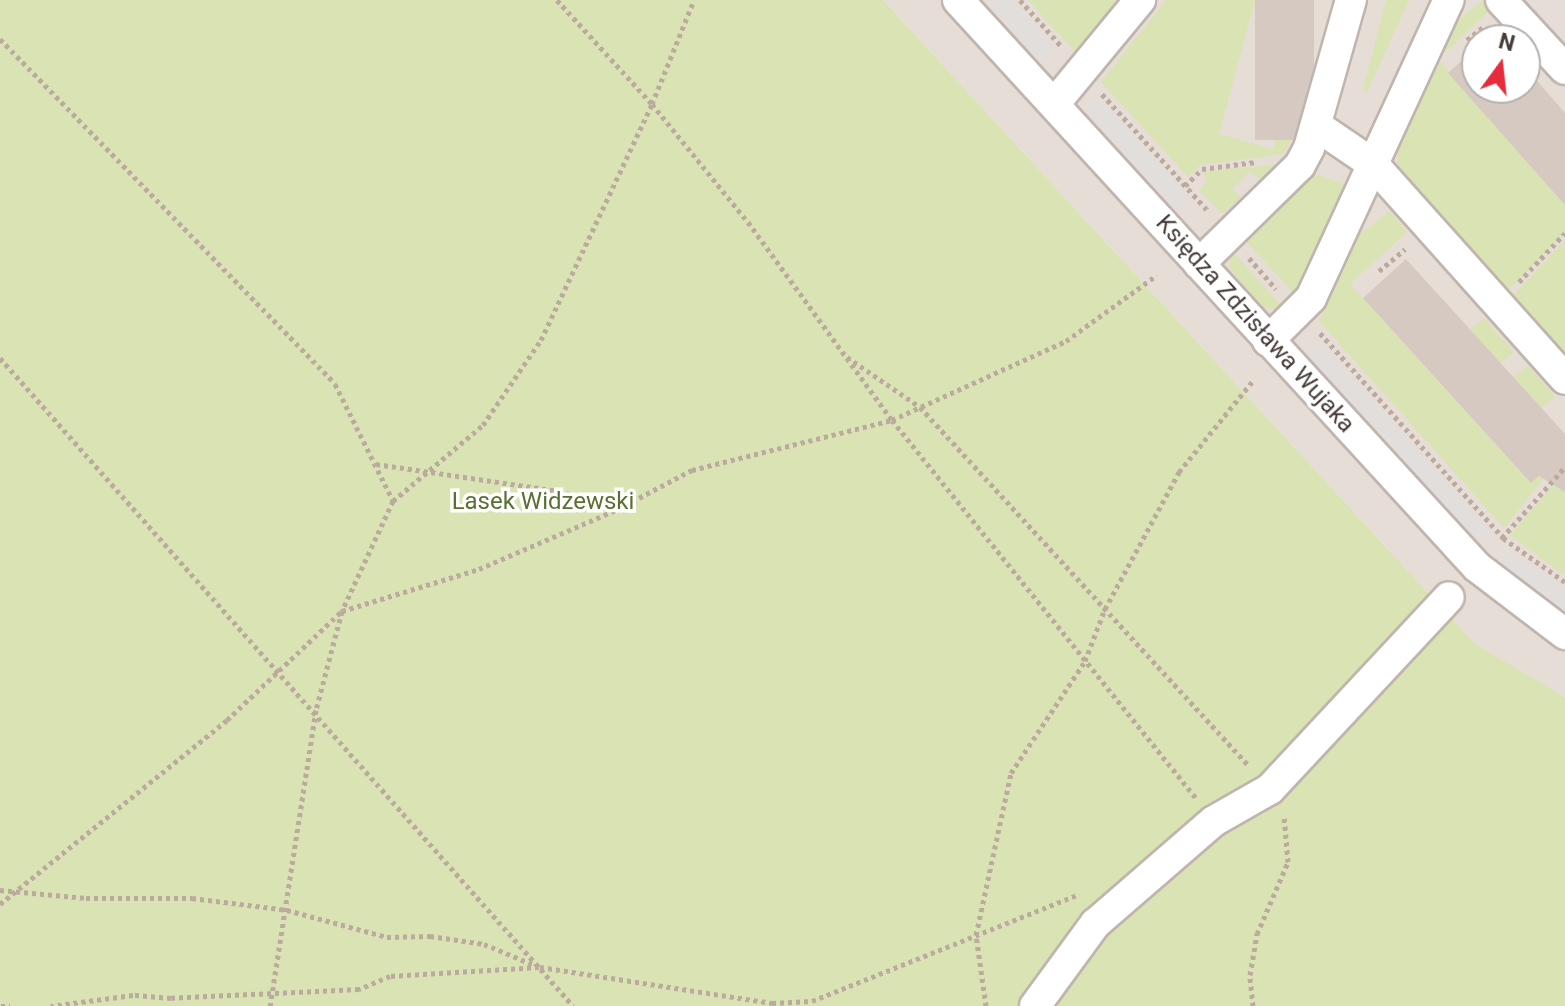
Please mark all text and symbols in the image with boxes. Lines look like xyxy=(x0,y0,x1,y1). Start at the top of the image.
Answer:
north arrow xyxy=(1461,24,1541,104)
text: N xyxy=(1496,28,1518,56)
street label: Księdza Zdzisława Wujaka xyxy=(1150,209,1360,439)
park label: Lasek Widzewski xyxy=(452,488,634,516)

